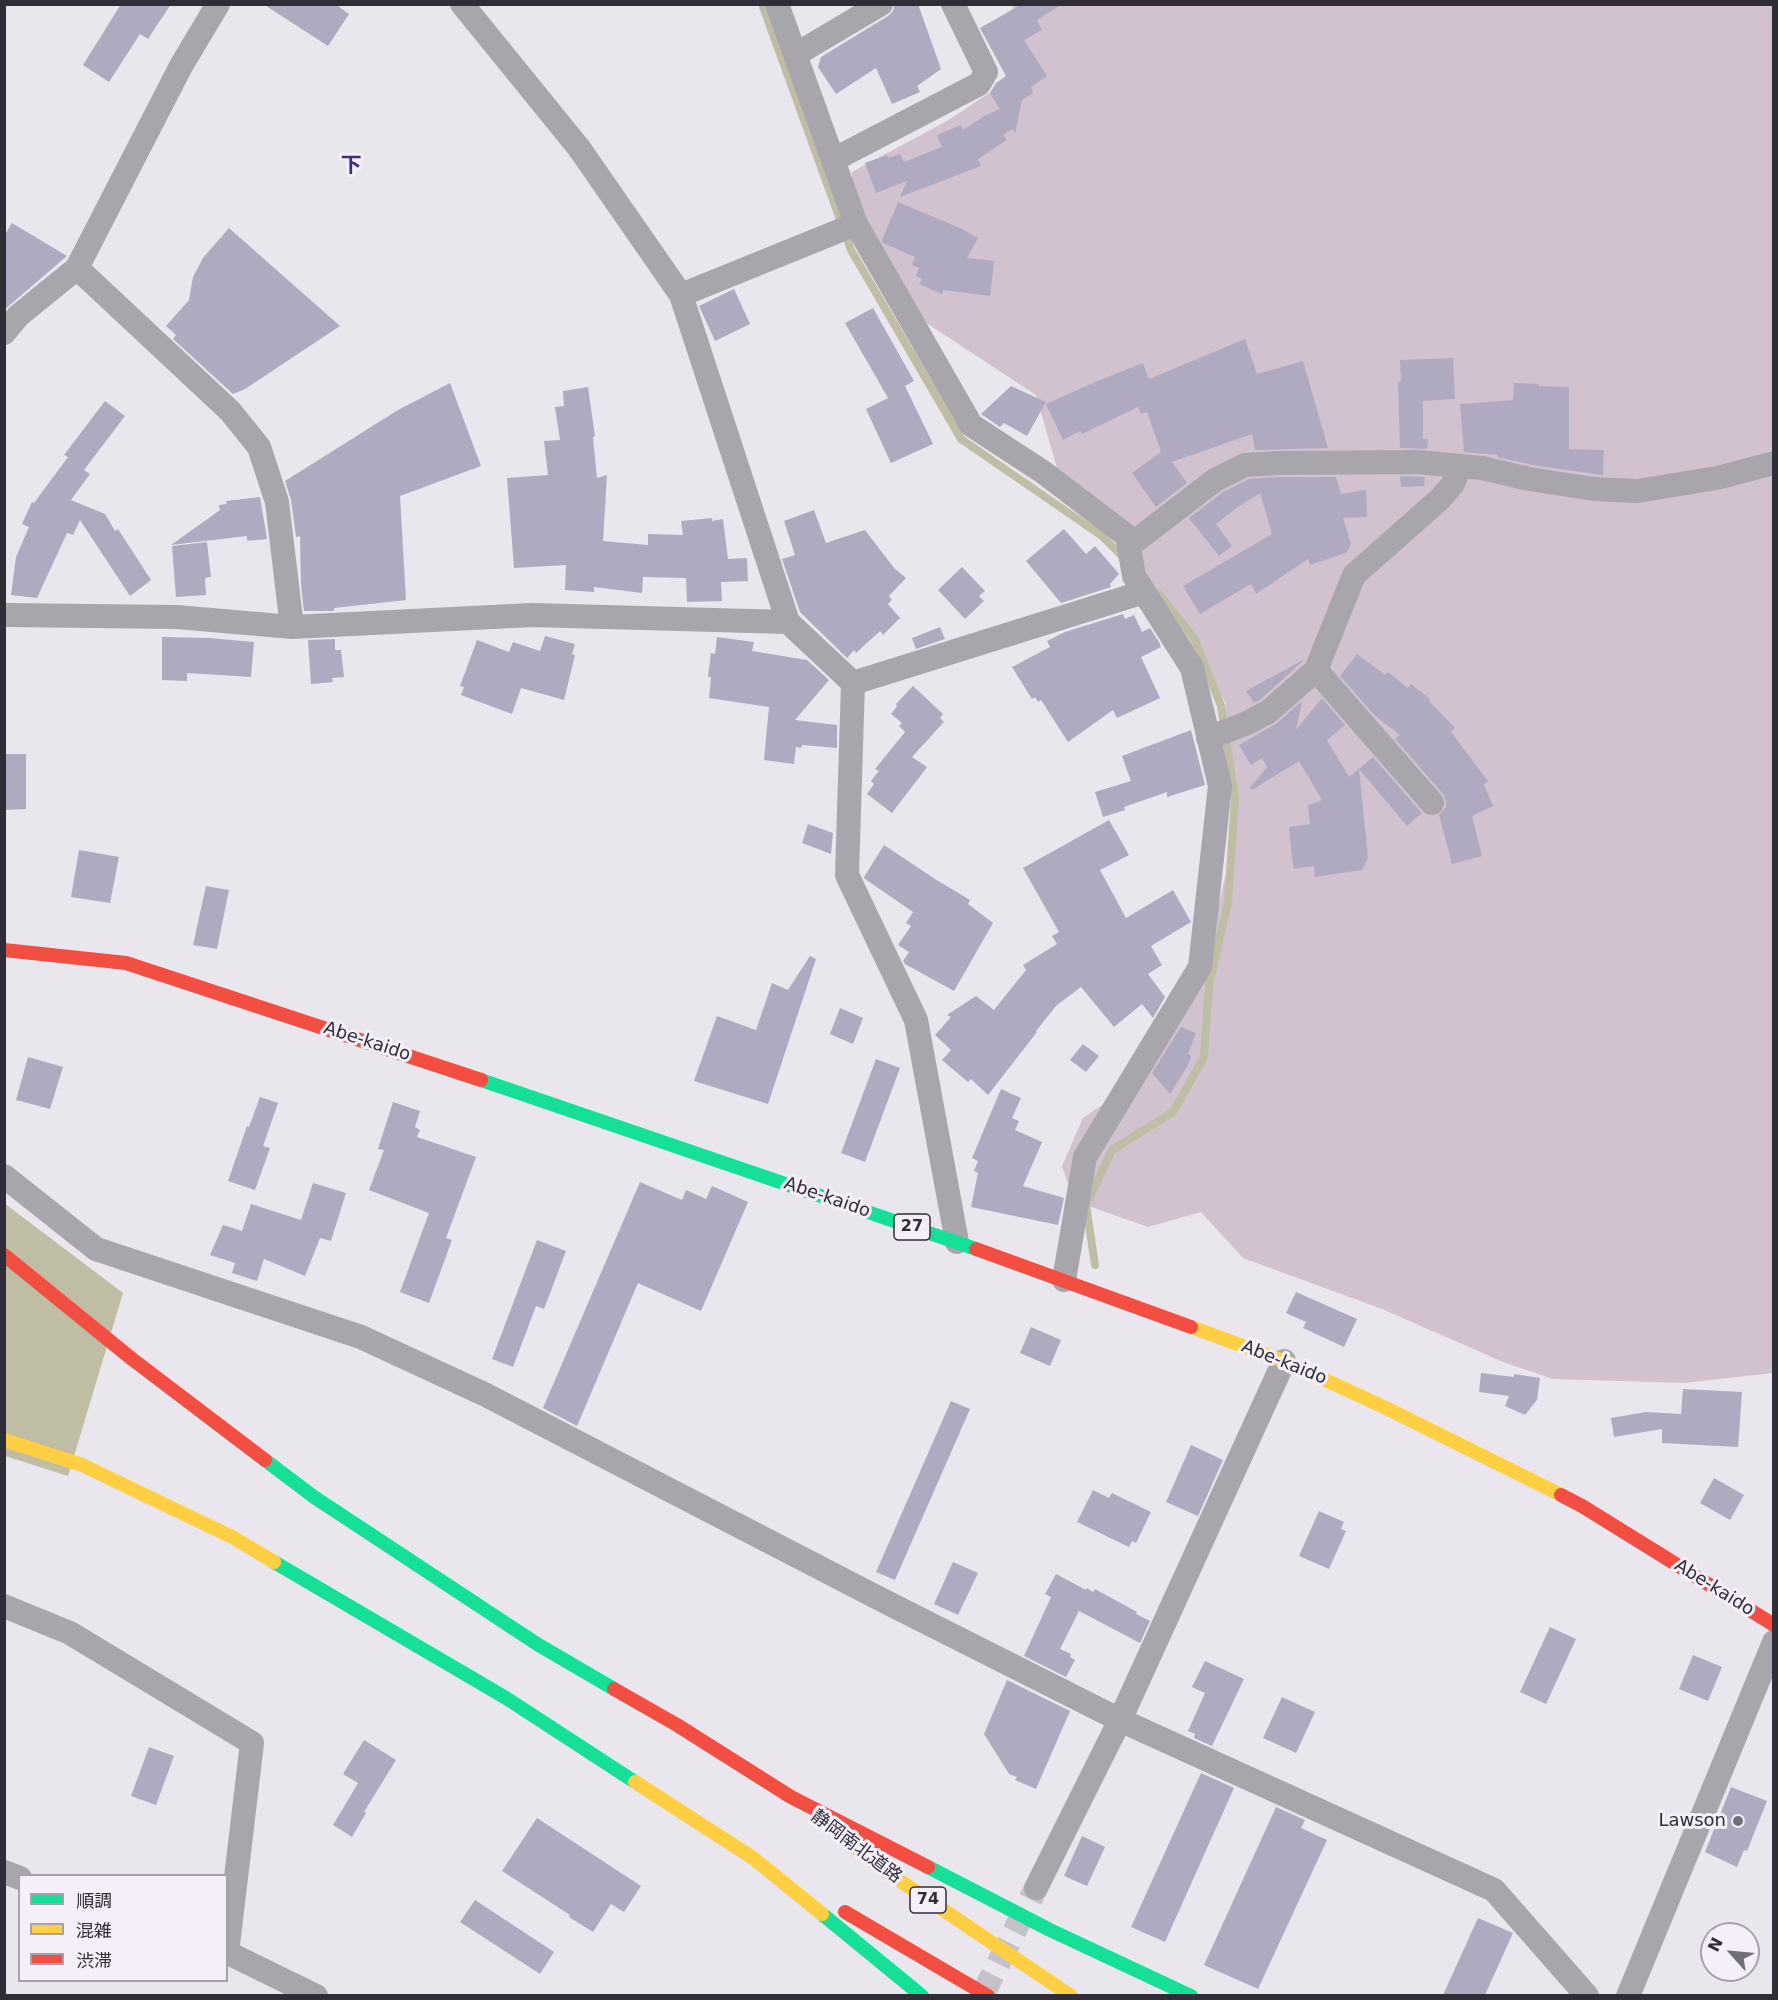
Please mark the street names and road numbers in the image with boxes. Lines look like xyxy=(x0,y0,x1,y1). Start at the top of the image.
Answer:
street label: Abe-kaido xyxy=(321,1018,413,1066)
street label: Abe-kaido xyxy=(781,1173,873,1223)
road number: 27 xyxy=(894,1214,930,1240)
street label: Abe-kaido xyxy=(1238,1336,1330,1390)
street label: Abe-kaido xyxy=(1670,1555,1758,1621)
street label: 静岡南北道路 xyxy=(806,1806,906,1888)
road number: 74 xyxy=(910,1887,946,1913)

